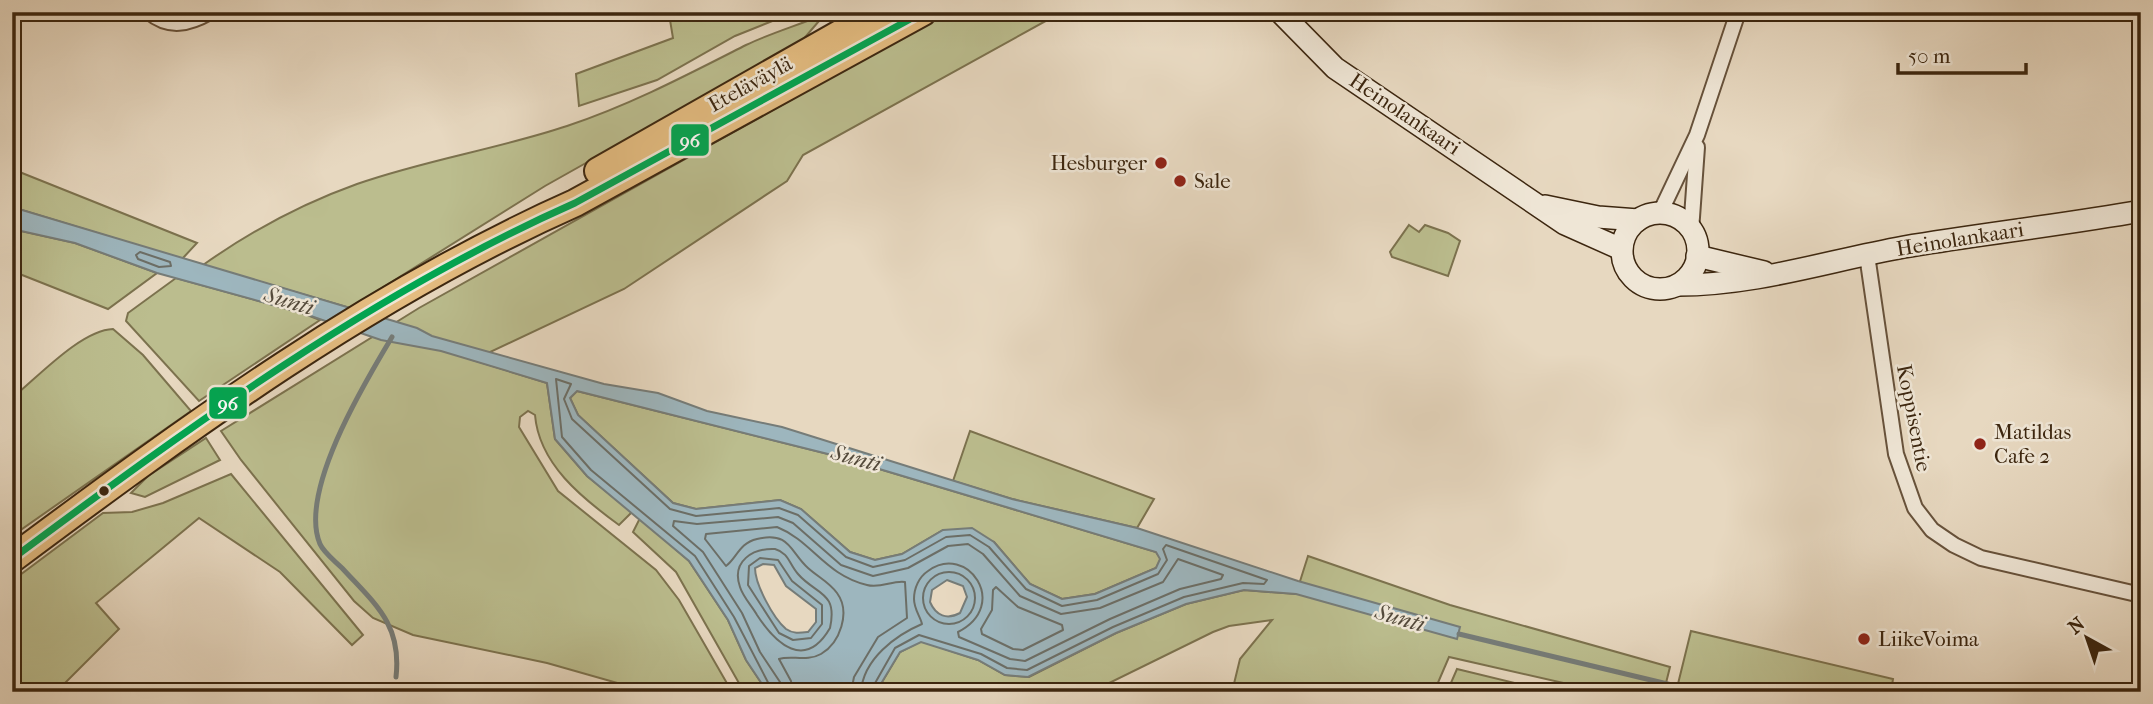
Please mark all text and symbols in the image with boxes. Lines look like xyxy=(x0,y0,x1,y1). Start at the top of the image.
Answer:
scale bar xyxy=(1898,32,2025,76)
text: 50 m xyxy=(1908,44,1951,68)
street label: Eteläväylä xyxy=(704,51,796,117)
street label: Heinolankaari xyxy=(1345,68,1465,160)
line badge: 96 xyxy=(670,123,710,157)
text: 96 xyxy=(679,130,701,152)
place label: Hesburger xyxy=(1050,151,1147,175)
marker: Hesburger xyxy=(1153,155,1169,171)
place label: Sale xyxy=(1194,169,1231,193)
marker: Sale xyxy=(1172,173,1188,189)
street label: Heinolankaari xyxy=(1895,217,2025,261)
water label: Sunti xyxy=(260,280,318,322)
street label: Koppisentie xyxy=(1892,362,1936,474)
line badge: 96 xyxy=(208,386,248,420)
text: 96 xyxy=(217,393,239,415)
place label: Matildas Cafe 2 xyxy=(1994,420,2071,468)
marker: Matildas Cafe 2 xyxy=(1972,436,1988,452)
water label: Sunti xyxy=(827,438,885,478)
unlabelled marker xyxy=(97,484,111,498)
water label: Sunti xyxy=(1371,598,1429,638)
north arrow xyxy=(2052,602,2122,672)
text: N xyxy=(2064,612,2090,639)
place label: LiikeVoima xyxy=(1878,627,1979,651)
marker: LiikeVoima xyxy=(1856,631,1872,647)

